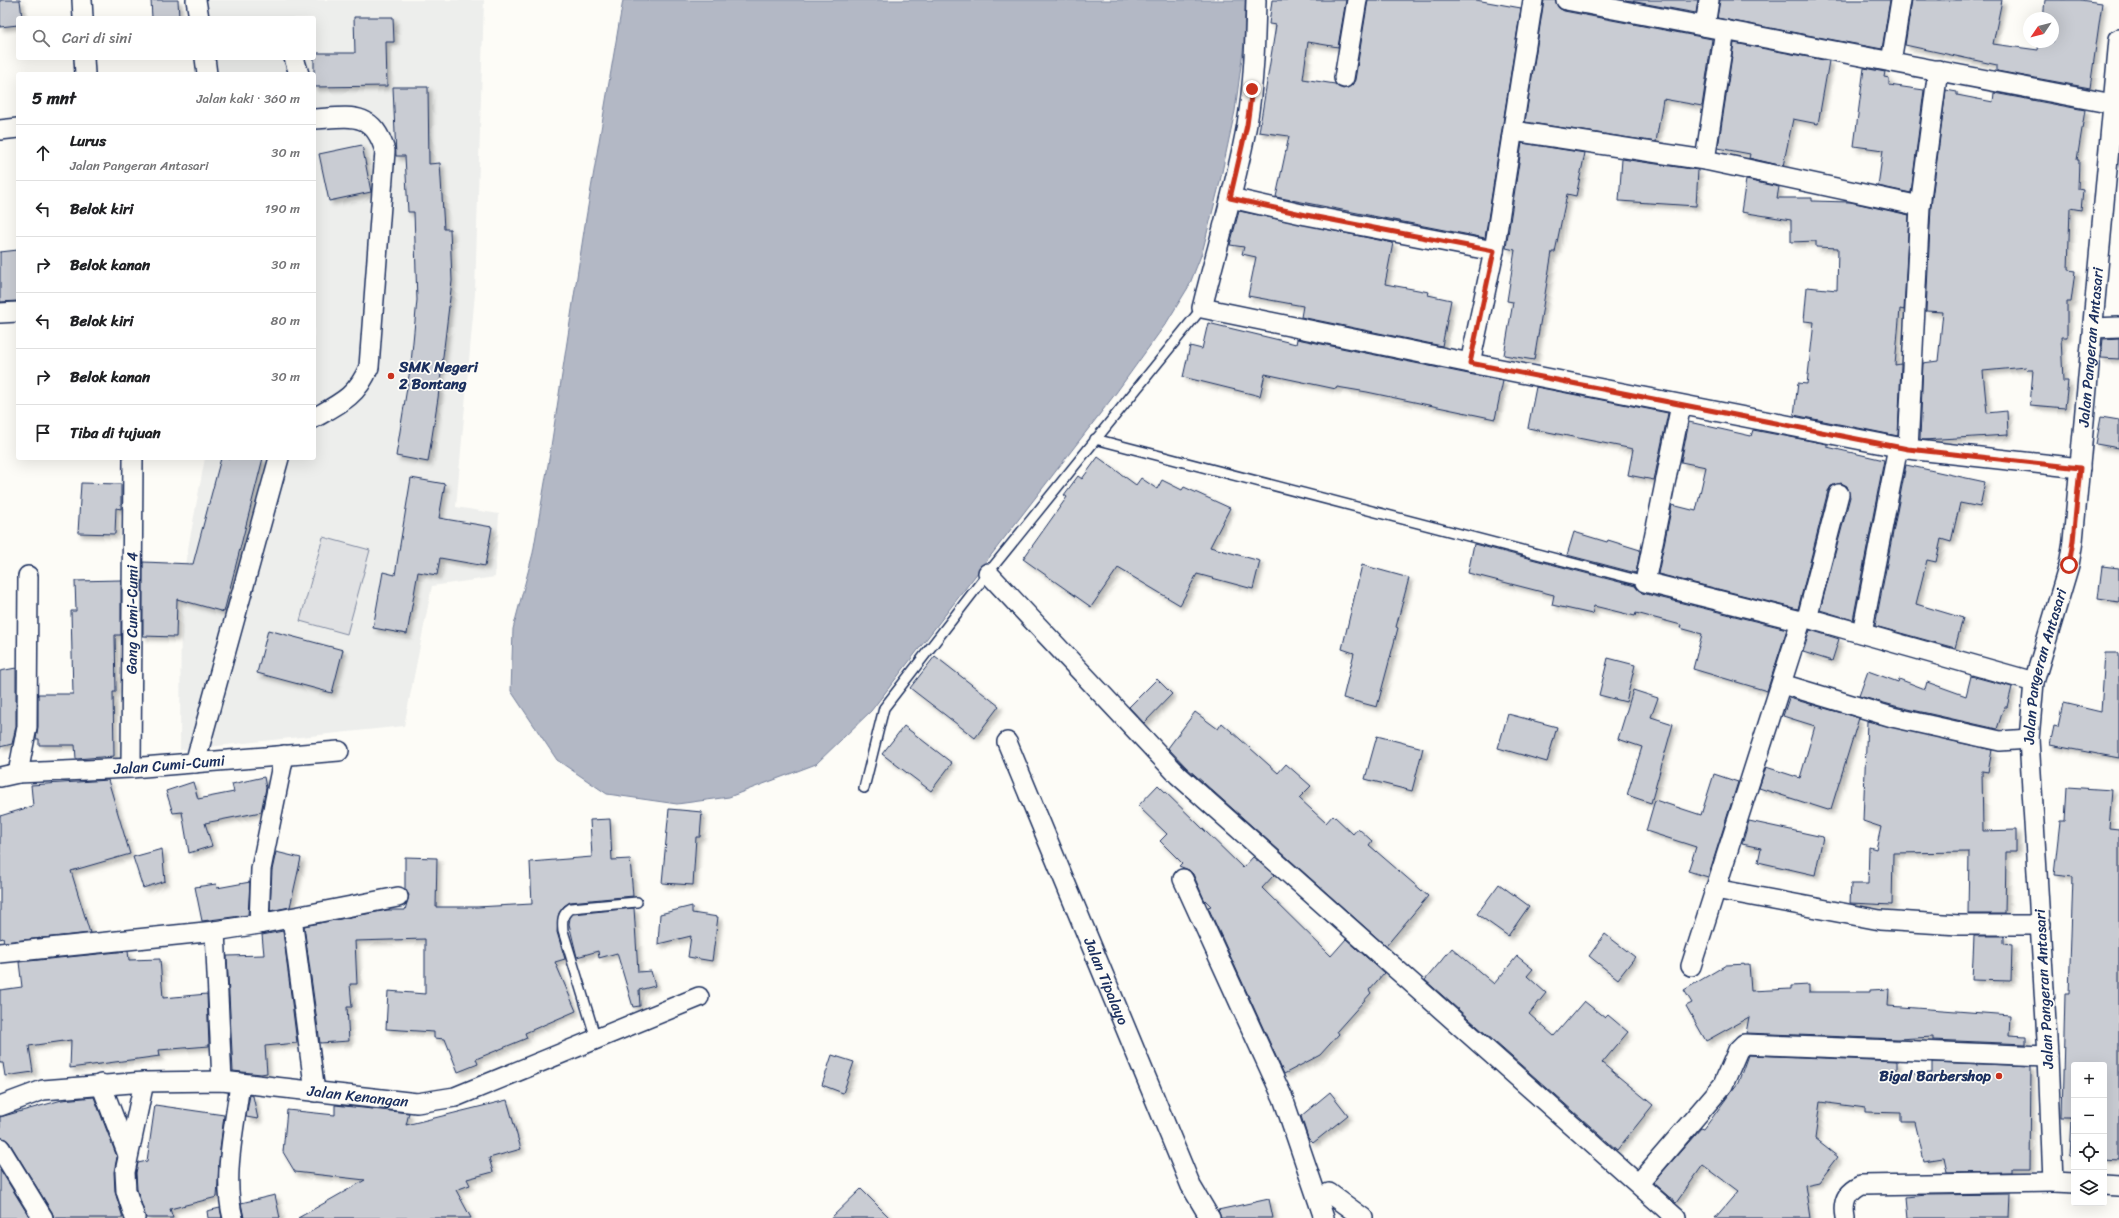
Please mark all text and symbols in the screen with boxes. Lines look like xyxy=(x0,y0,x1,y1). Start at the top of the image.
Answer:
north arrow xyxy=(2023,12,2059,48)
search box xyxy=(16,16,316,60)
text: Cari di sini xyxy=(62,25,132,51)
icon: search xyxy=(30,27,52,49)
route end xyxy=(1243,80,1261,98)
text: 5 mnt xyxy=(32,83,76,113)
text: Jalan kaki · 360 m xyxy=(196,87,300,110)
text: Lurus xyxy=(70,128,106,154)
text: 30 m xyxy=(271,141,300,164)
icon: ahead xyxy=(32,142,54,164)
text: Jalan Pangeran Antasari xyxy=(70,154,209,177)
text: Belok kiri xyxy=(70,196,133,222)
text: 190 m xyxy=(265,197,300,220)
icon: left xyxy=(32,198,54,220)
text: Belok kanan xyxy=(70,252,150,278)
text: 30 m xyxy=(271,253,300,276)
icon: right xyxy=(32,254,54,276)
street label: Jalan Pangeran Antasari xyxy=(2070,265,2111,429)
text: Belok kiri xyxy=(70,308,133,334)
text: 80 m xyxy=(271,309,300,332)
icon: left xyxy=(32,310,54,332)
place label: SMK Negeri 2 Bontang xyxy=(398,354,479,397)
text: Belok kanan xyxy=(70,364,150,390)
text: 30 m xyxy=(271,365,300,388)
icon: right xyxy=(32,366,54,388)
marker: SMK Negeri 2 Bontang xyxy=(386,371,396,381)
text: Tiba di tujuan xyxy=(70,420,161,446)
icon: arrive xyxy=(32,422,54,444)
street label: Gang Cumi-Cumi 4 xyxy=(119,552,145,674)
route start xyxy=(2060,556,2078,574)
street label: Jalan Pangeran Antasari xyxy=(2016,584,2075,746)
street label: Jalan Cumi-Cumi xyxy=(112,747,227,782)
street label: Jalan Pangeran Antasari xyxy=(2027,908,2061,1070)
street label: Jalan Tipalayo xyxy=(1076,932,1136,1030)
map controls xyxy=(2071,1062,2107,1206)
button: + xyxy=(2071,1062,2107,1098)
place label: Bigal Barbershop xyxy=(1879,1063,1991,1089)
marker: Bigal Barbershop xyxy=(1994,1071,2004,1081)
street label: Jalan Kenangan xyxy=(305,1078,410,1115)
button: − xyxy=(2071,1098,2107,1134)
button: locate xyxy=(2071,1134,2107,1170)
button: layers xyxy=(2071,1170,2107,1206)

